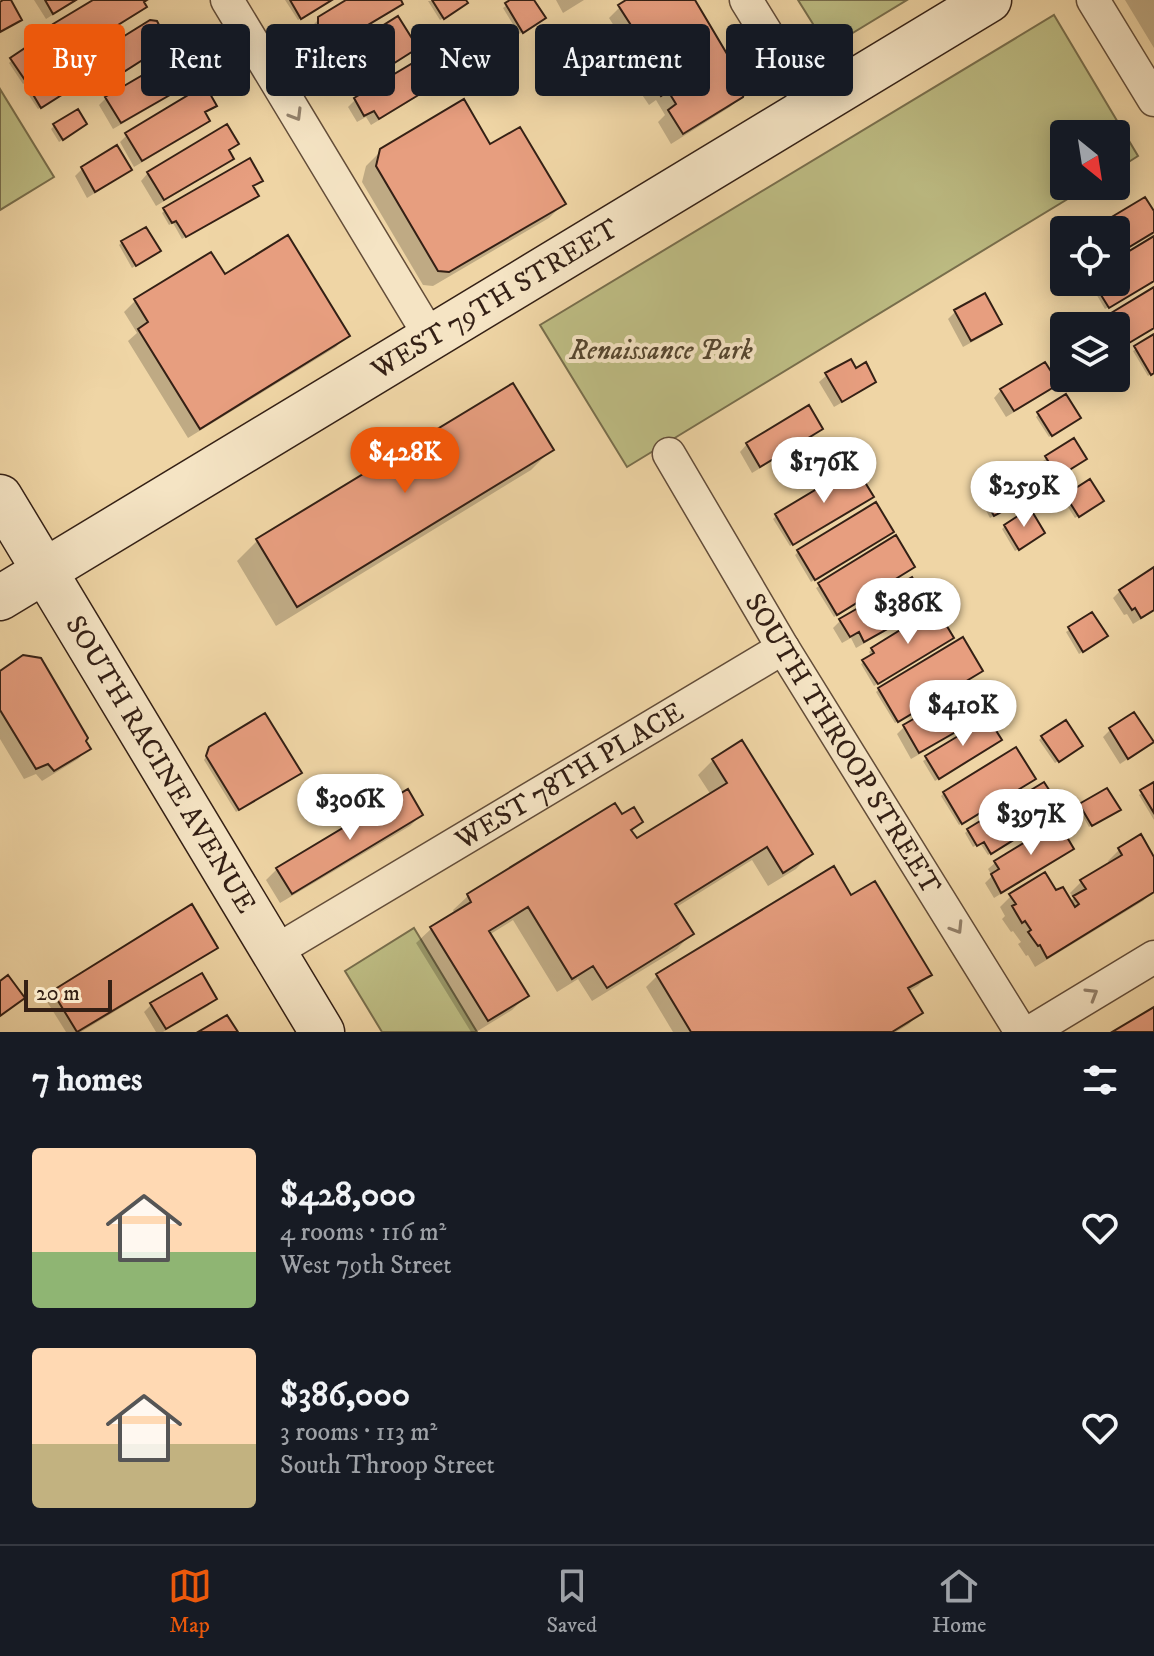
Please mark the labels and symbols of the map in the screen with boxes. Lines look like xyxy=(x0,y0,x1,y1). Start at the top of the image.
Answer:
one-way arrow xyxy=(286,106,302,121)
north arrow xyxy=(1050,120,1130,200)
street label: WEST 79TH STREET xyxy=(364,211,624,387)
park label: Renaissance Park xyxy=(568,333,753,368)
pin: $428K xyxy=(349,427,461,495)
pin: $176K xyxy=(768,437,880,505)
pin: $259K xyxy=(968,461,1080,529)
pin: $386K xyxy=(852,578,964,646)
street label: SOUTH THROOP STREET xyxy=(737,587,949,901)
street label: SOUTH RACINE AVENUE xyxy=(58,609,264,919)
pin: $410K xyxy=(907,680,1019,748)
street label: WEST 78TH PLACE xyxy=(448,694,690,858)
pin: $306K xyxy=(294,774,406,842)
pin: $397K xyxy=(975,789,1087,857)
one-way arrow xyxy=(947,919,962,934)
scale bar xyxy=(24,976,112,1012)
one-way arrow xyxy=(1083,989,1098,1004)

